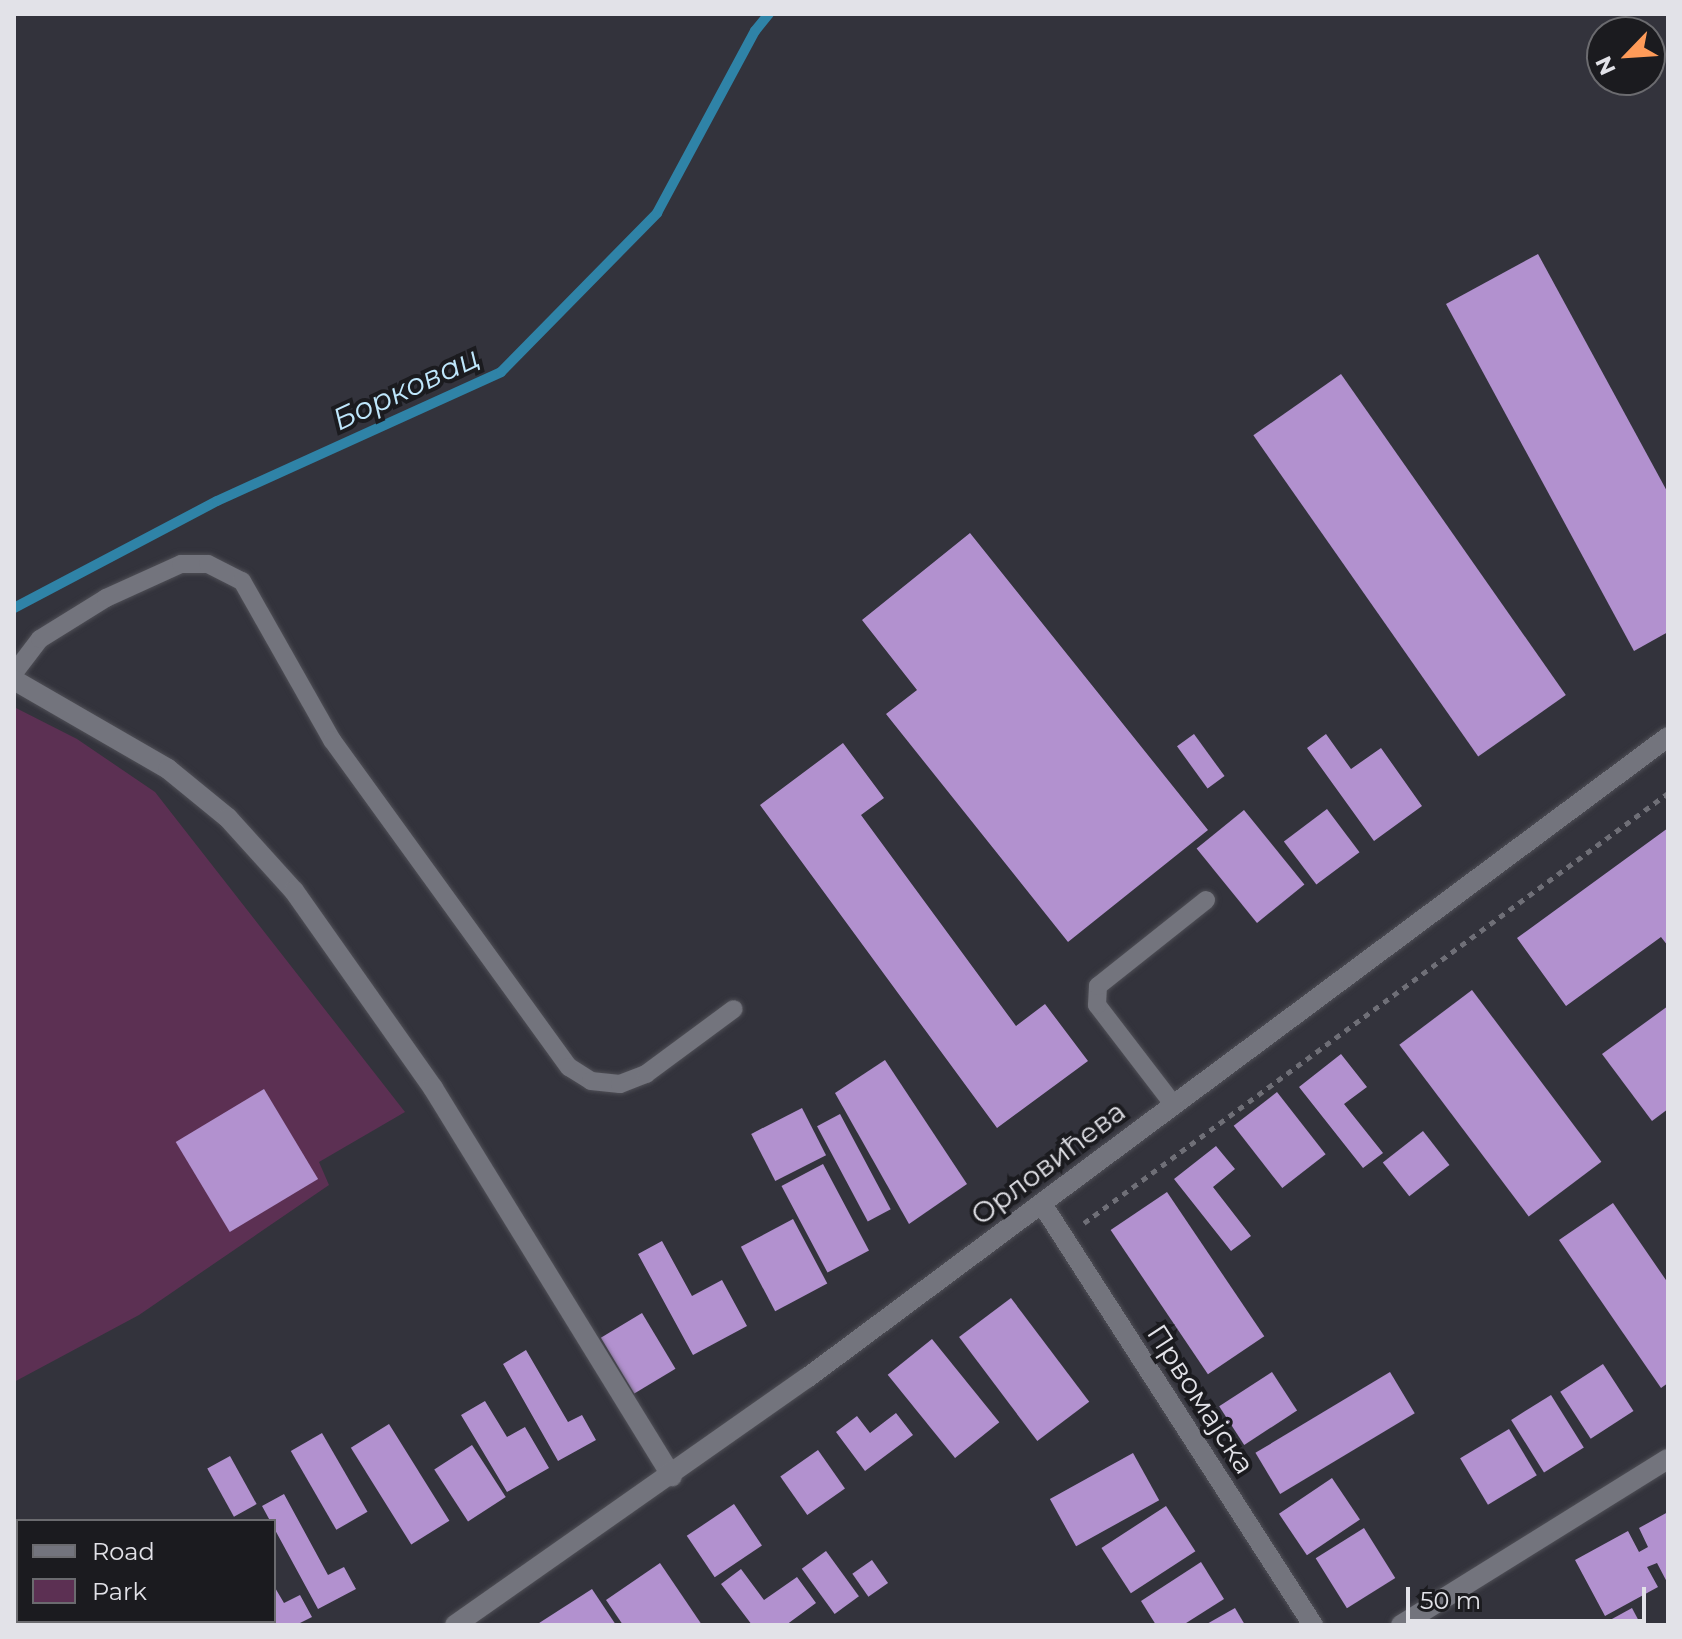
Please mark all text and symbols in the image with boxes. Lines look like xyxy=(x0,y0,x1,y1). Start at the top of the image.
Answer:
north arrow xyxy=(1586,16,1666,96)
text: N xyxy=(1590,52,1622,79)
water label: Борковац xyxy=(327,339,485,439)
street label: Орловићева xyxy=(964,1094,1132,1232)
street label: Првомајска xyxy=(1140,1318,1262,1480)
legend xyxy=(16,1519,276,1623)
text: Road xyxy=(92,1537,155,1566)
scale bar xyxy=(1410,1571,1650,1621)
text: Park xyxy=(92,1577,147,1606)
text: 50 m xyxy=(1420,1586,1481,1615)

